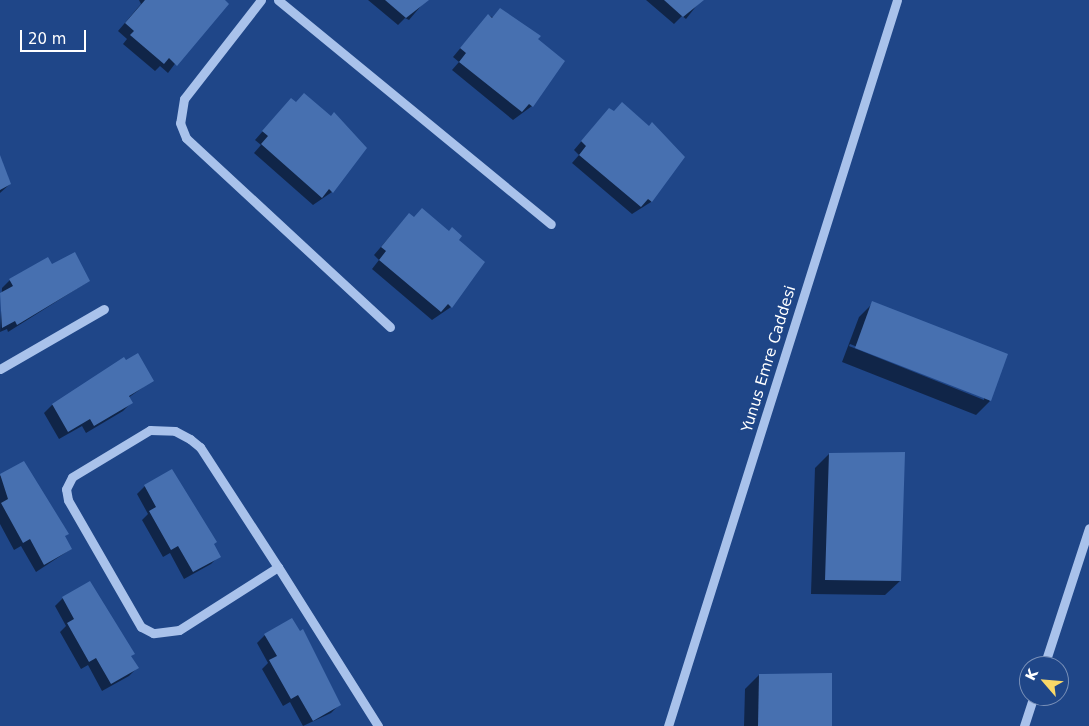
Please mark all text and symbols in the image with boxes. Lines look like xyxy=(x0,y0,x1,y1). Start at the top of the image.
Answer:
scale bar xyxy=(22,20,89,52)
text: 20 m xyxy=(28,30,66,48)
street label: Yunus Emre Caddesi xyxy=(738,284,800,434)
north arrow xyxy=(1019,656,1069,706)
text: K xyxy=(1022,666,1041,683)

